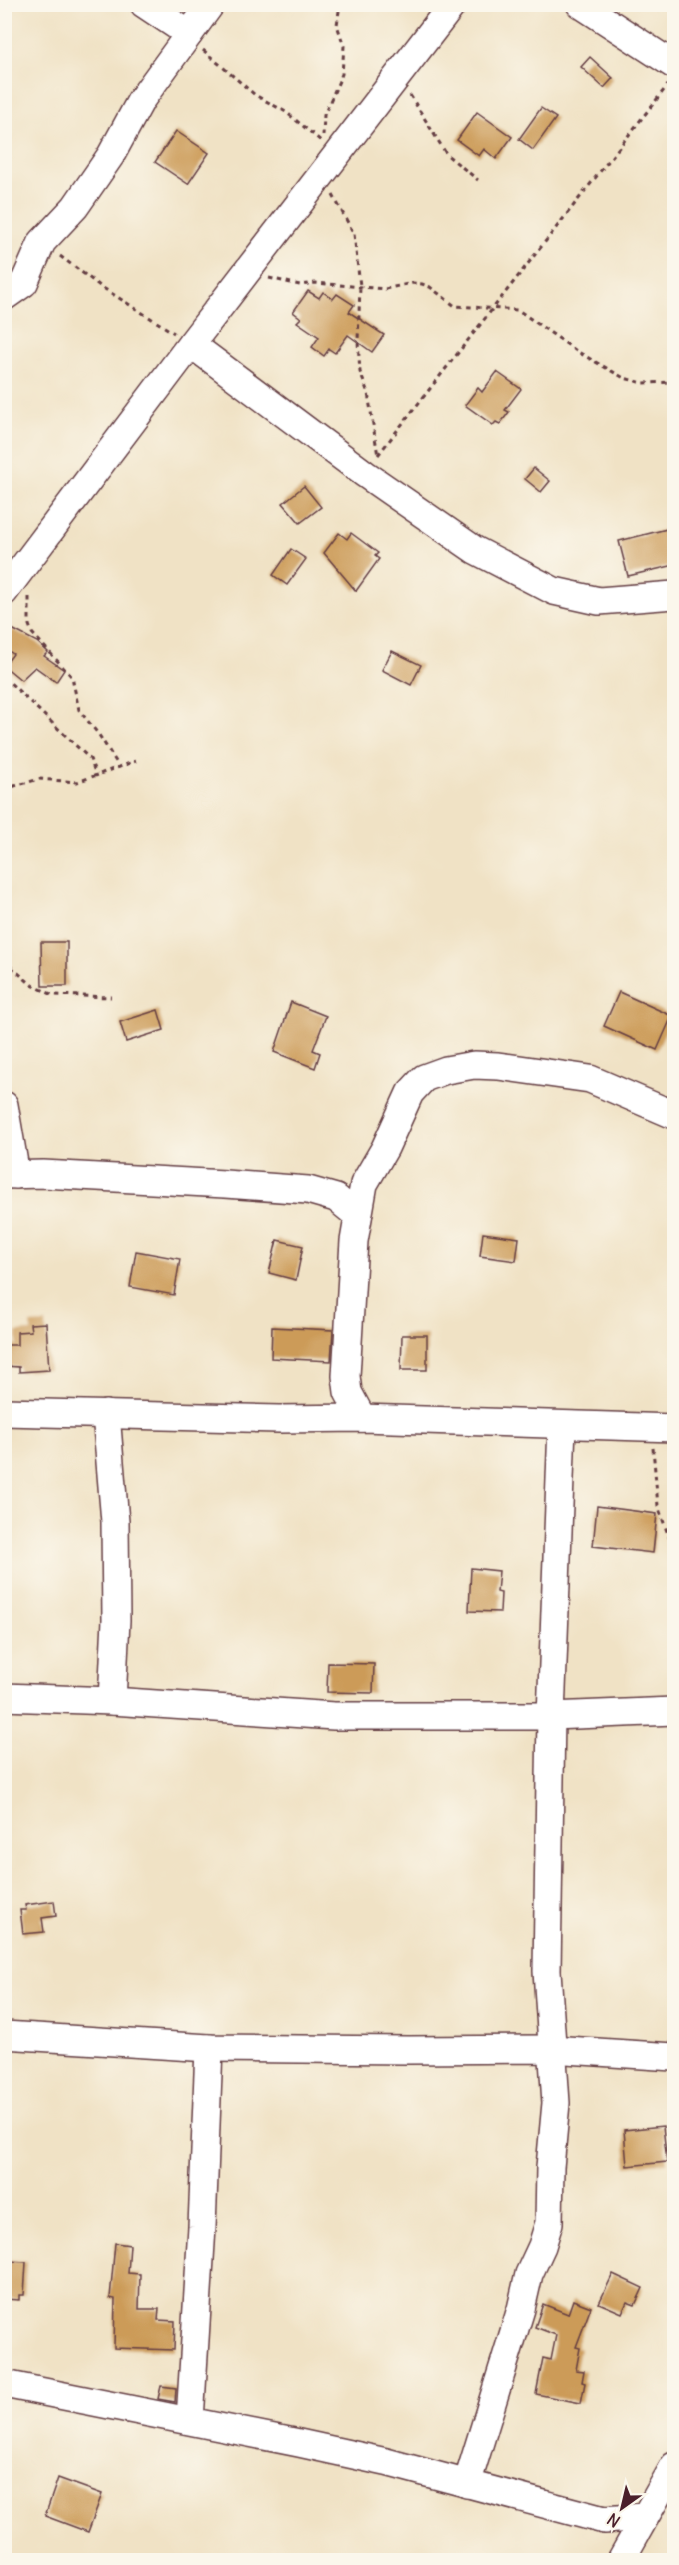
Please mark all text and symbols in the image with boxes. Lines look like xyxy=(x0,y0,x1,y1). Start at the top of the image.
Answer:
north arrow xyxy=(592,2478,652,2538)
text: N xyxy=(603,2509,624,2532)

